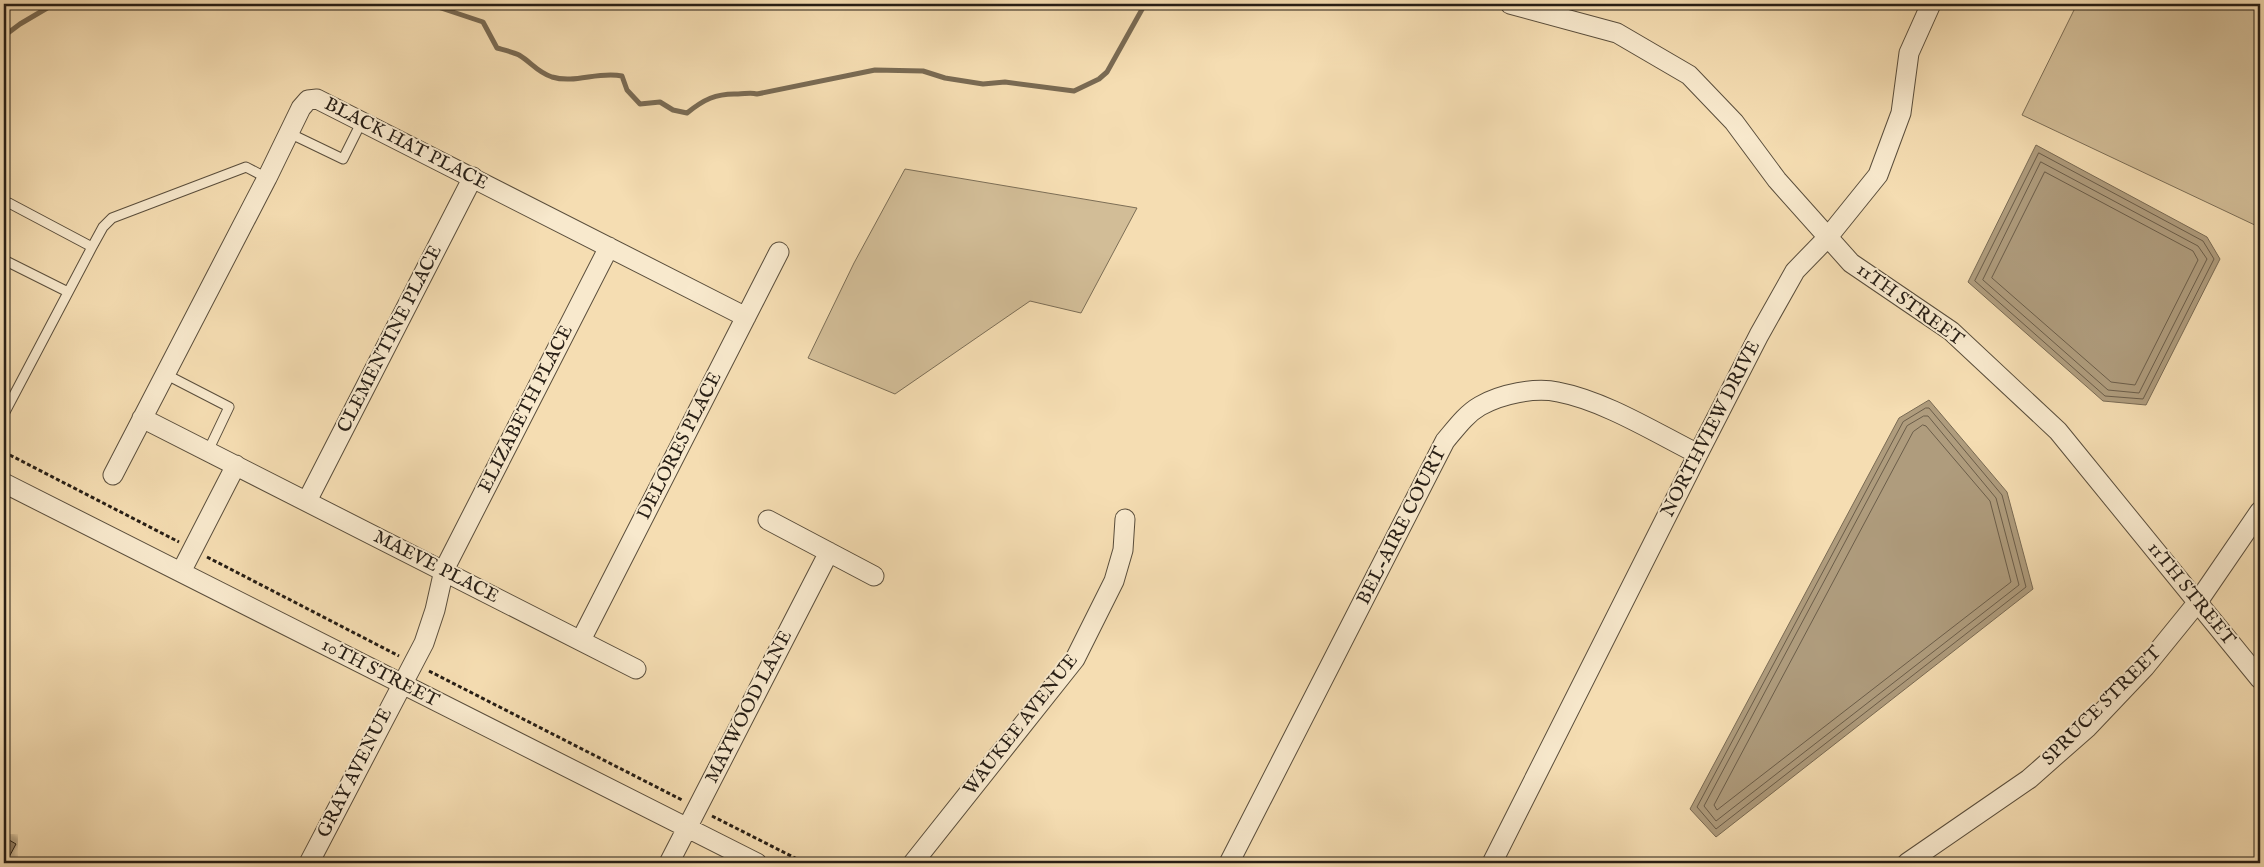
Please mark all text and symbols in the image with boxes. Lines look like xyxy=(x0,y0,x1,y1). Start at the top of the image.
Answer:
street label: BLACK HAT PLACE xyxy=(320,92,492,196)
street label: CLEMENTINE PLACE xyxy=(332,241,448,437)
street label: 11TH STREET xyxy=(1852,258,1968,352)
street label: ELIZABETH PLACE xyxy=(473,321,579,497)
street label: NORTHVIEW DRIVE xyxy=(1656,337,1766,521)
street label: DELORES PLACE xyxy=(632,368,728,524)
street label: BEL-AIRE COURT xyxy=(1352,443,1452,609)
street label: MAEVE PLACE xyxy=(369,525,503,609)
street label: 11TH STREET xyxy=(2142,537,2240,651)
street label: MAYWOOD LANE xyxy=(700,627,798,787)
street label: 10TH STREET xyxy=(317,633,443,713)
street label: SPRUCE STREET xyxy=(2037,641,2167,771)
street label: WAUKEE AVENUE xyxy=(958,649,1084,801)
street label: GRAY AVENUE xyxy=(312,704,398,842)

